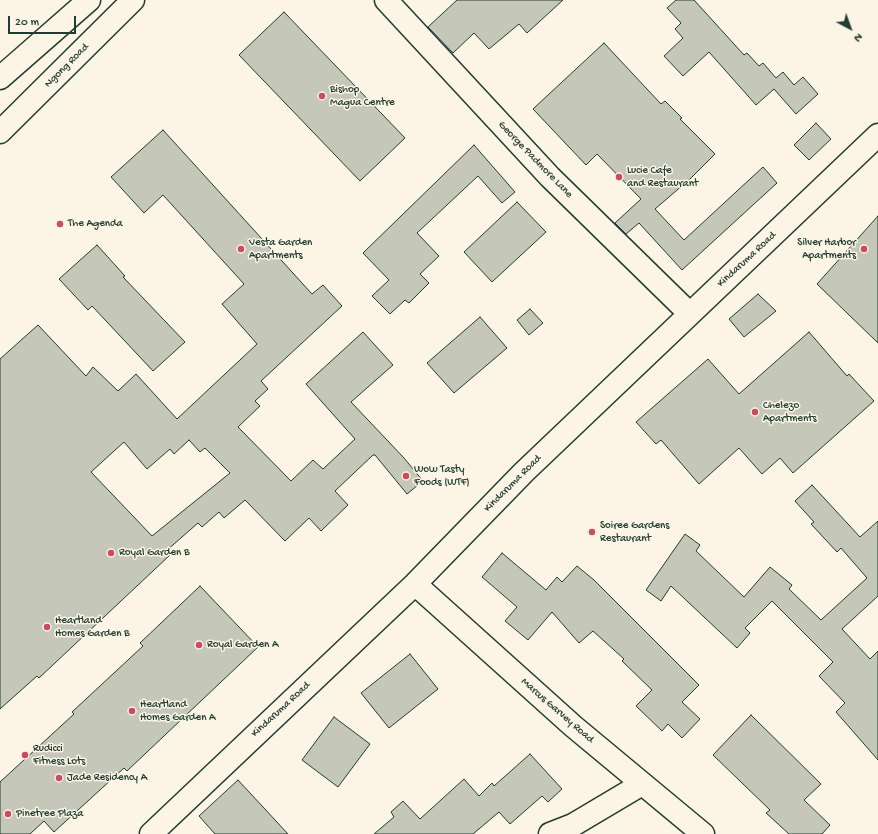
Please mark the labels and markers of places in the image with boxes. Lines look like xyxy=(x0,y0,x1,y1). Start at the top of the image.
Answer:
place label: Bishop Magua Centre xyxy=(330,83,395,109)
marker: Bishop Magua Centre xyxy=(317,91,327,101)
place label: Lucie Cafe and Restaurant xyxy=(627,164,698,190)
marker: Lucie Cafe and Restaurant xyxy=(614,172,624,182)
place label: The Agenda xyxy=(68,217,123,231)
marker: The Agenda xyxy=(55,219,65,229)
place label: Vesta Garden Apartments xyxy=(249,236,312,262)
place label: Silver Harbor Apartments xyxy=(797,236,856,262)
marker: Vesta Garden Apartments xyxy=(236,244,246,254)
marker: Silver Harbor Apartments xyxy=(859,244,869,254)
place label: Chelezo Apartments xyxy=(763,399,817,425)
marker: Chelezo Apartments xyxy=(750,407,760,417)
place label: Wow Tasty Foods (WTF) xyxy=(414,463,470,489)
marker: Wow Tasty Foods (WTF) xyxy=(401,471,411,481)
place label: Soiree Gardens Restaurant xyxy=(600,519,669,545)
marker: Soiree Gardens Restaurant xyxy=(587,527,597,537)
place label: Royal Garden B xyxy=(119,546,190,560)
marker: Royal Garden B xyxy=(106,548,116,558)
place label: Heartland Homes Garden B xyxy=(55,614,130,640)
marker: Heartland Homes Garden B xyxy=(42,622,52,632)
place label: Royal Garden A xyxy=(207,638,278,652)
marker: Royal Garden A xyxy=(194,640,204,650)
place label: Heartland Homes Garden A xyxy=(140,698,216,724)
marker: Heartland Homes Garden A xyxy=(127,706,137,716)
place label: Rudicci Fitness Lots xyxy=(33,742,85,768)
marker: Rudicci Fitness Lots xyxy=(20,750,30,760)
place label: Jade Residency A xyxy=(67,771,147,785)
marker: Jade Residency A xyxy=(54,773,64,783)
place label: Pinetree Plaza xyxy=(16,807,83,821)
marker: Pinetree Plaza xyxy=(3,809,13,819)

